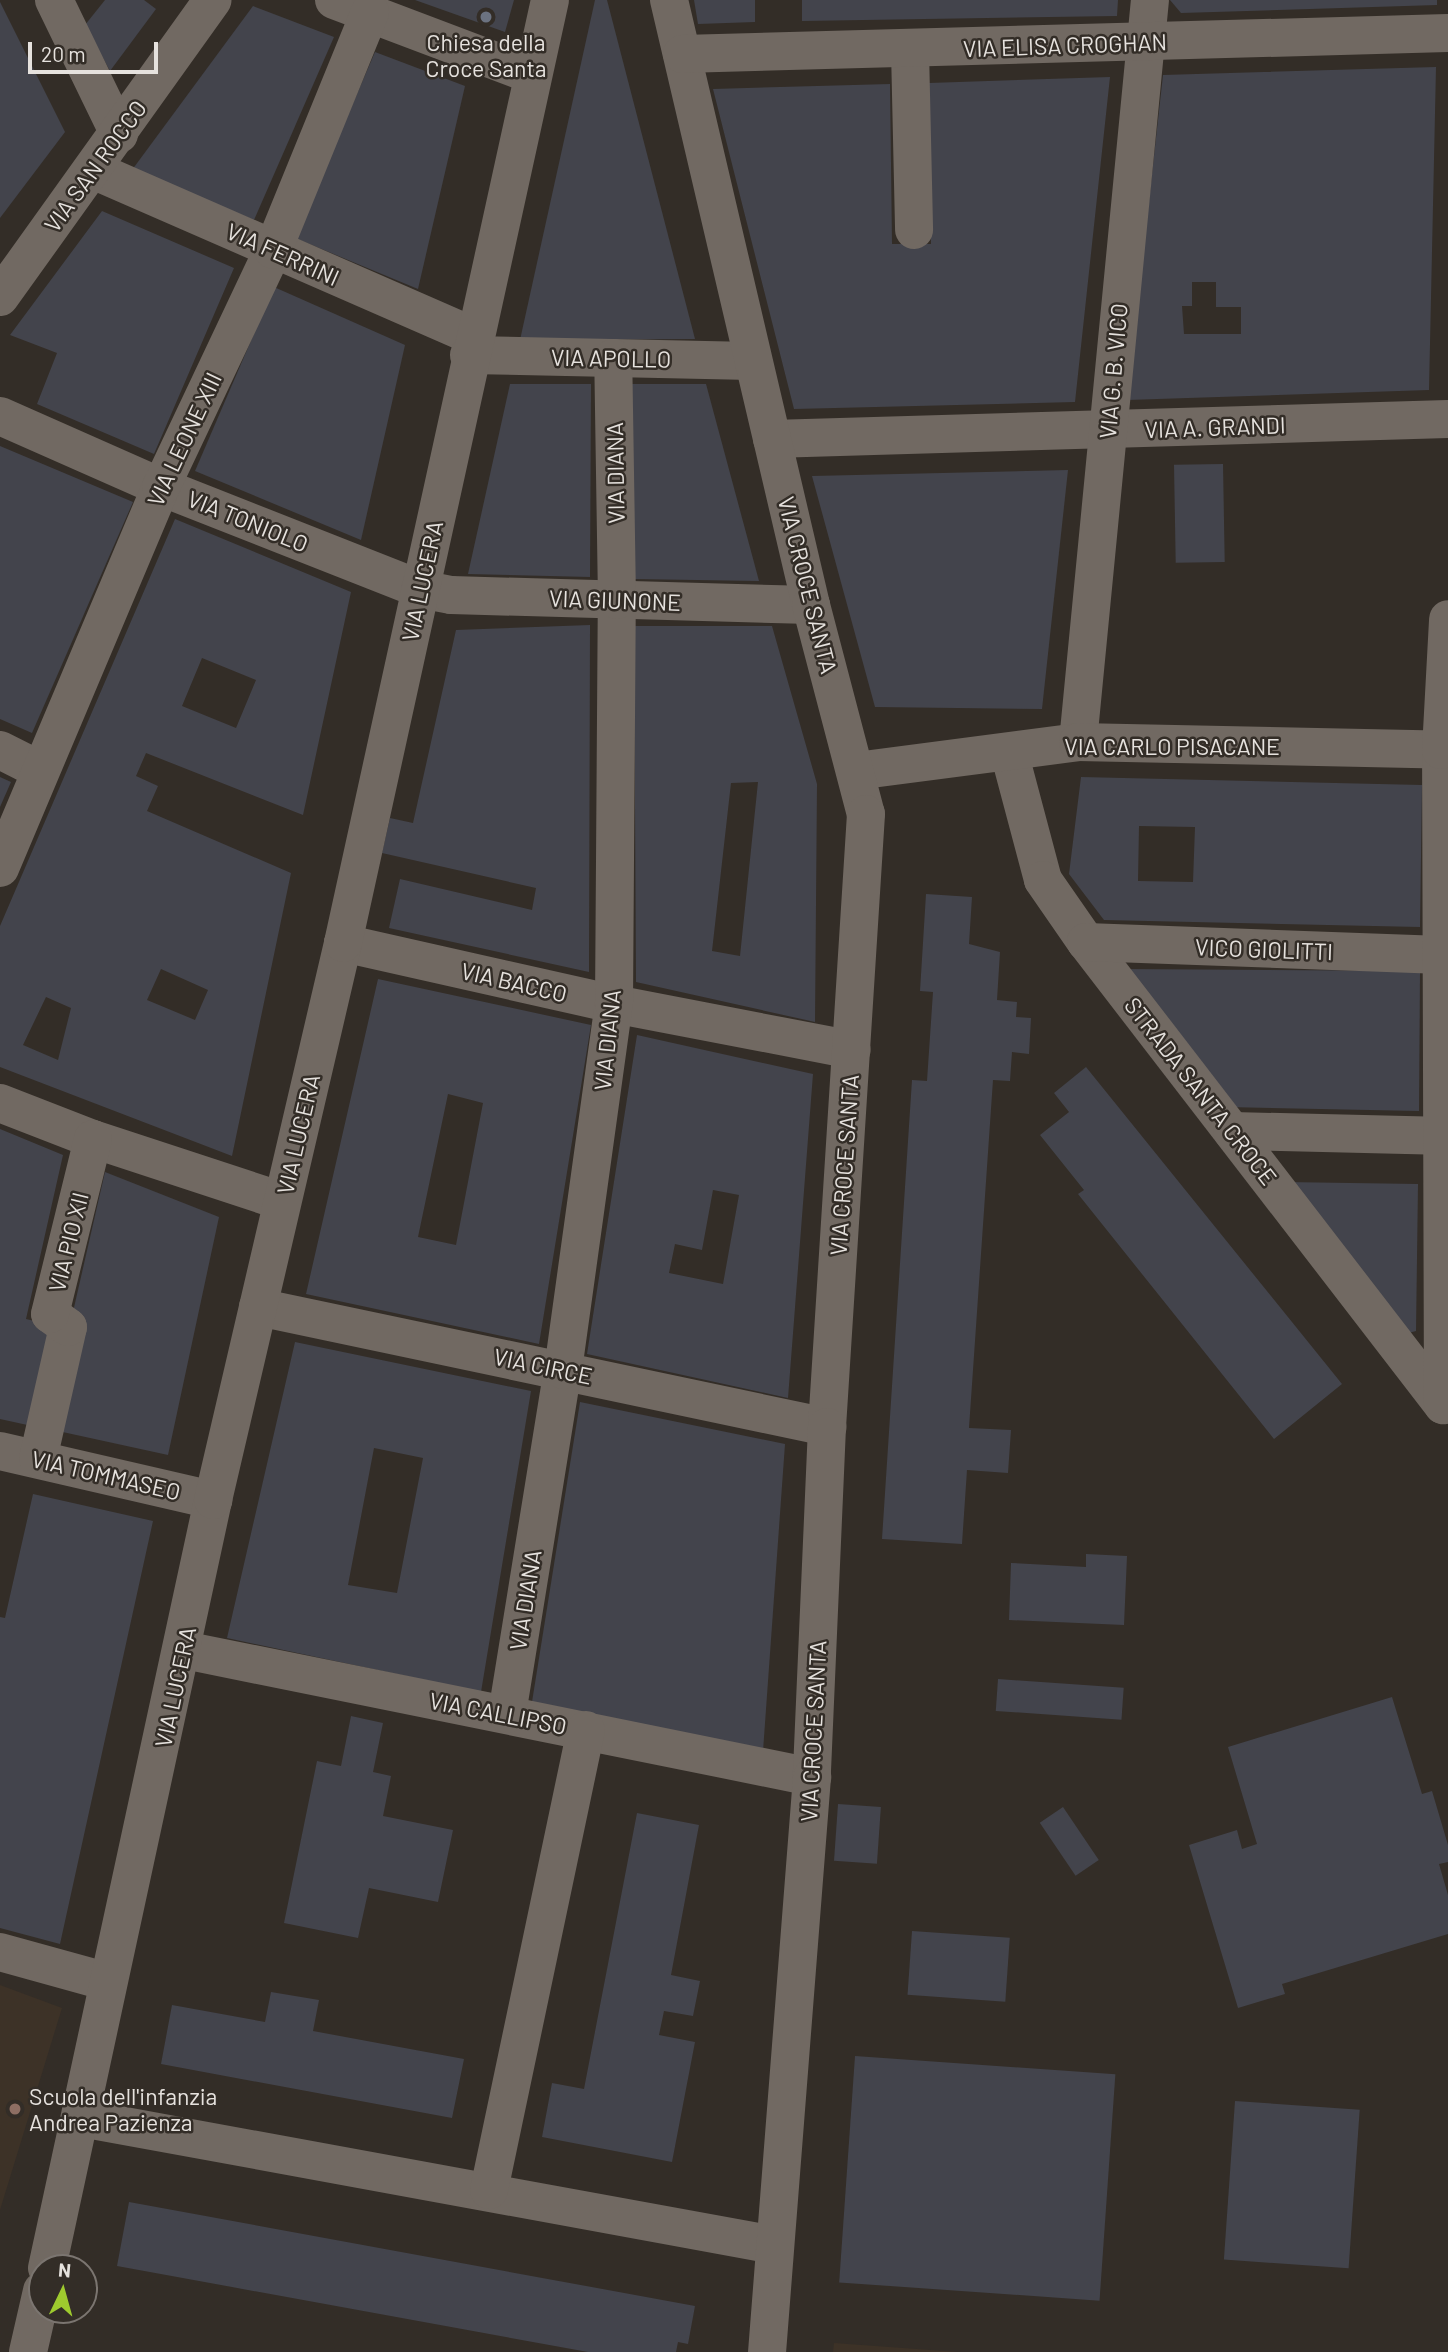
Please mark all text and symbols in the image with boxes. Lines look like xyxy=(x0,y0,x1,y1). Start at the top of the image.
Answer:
marker: Chiesa della Croce Santa xyxy=(478,9,494,25)
scale bar xyxy=(32,28,161,72)
place label: Chiesa della Croce Santa xyxy=(425,28,547,82)
street label: VIA ELISA CROGHAN xyxy=(963,28,1167,62)
text: 20 m xyxy=(41,41,86,66)
street label: VIA SAN ROCCO xyxy=(38,95,152,237)
street label: VIA FERRINI xyxy=(222,217,344,291)
street label: VIA G. B. VICO xyxy=(1093,302,1133,440)
street label: VIA APOLLO xyxy=(551,343,671,373)
street label: VIA LEONE XIII xyxy=(141,368,227,510)
street label: VIA A. GRANDI xyxy=(1144,411,1286,443)
street label: VIA DIANA xyxy=(600,422,630,524)
street label: VIA TONIOLO xyxy=(184,484,312,558)
street label: VIA CROCE SANTA xyxy=(773,494,843,676)
street label: VIA LUCERA xyxy=(396,518,448,644)
street label: VIA GIUNONE xyxy=(549,584,681,616)
street label: VIA CARLO PISACANE xyxy=(1064,732,1280,760)
street label: VICO GIOLITTI xyxy=(1195,933,1333,965)
street label: VIA BACCO xyxy=(458,956,570,1008)
street label: VIA DIANA xyxy=(588,988,626,1092)
street label: STRADA SANTA CROCE xyxy=(1119,992,1283,1190)
street label: VIA LUCERA xyxy=(271,1071,325,1197)
street label: VIA CROCE SANTA xyxy=(824,1073,864,1257)
street label: VIA PIO XII xyxy=(42,1189,94,1295)
street label: VIA CIRCE xyxy=(491,1342,595,1390)
street label: VIA TOMMASEO xyxy=(29,1444,183,1506)
street label: VIA DIANA xyxy=(503,1548,547,1652)
street label: VIA LUCERA xyxy=(149,1624,201,1750)
street label: VIA CROCE SANTA xyxy=(794,1640,832,1822)
street label: VIA CALLIPSO xyxy=(427,1686,569,1740)
place label: Scuola dell'infanzia Andrea Pazienza xyxy=(29,2082,217,2136)
marker: Scuola dell'infanzia Andrea Pazienza xyxy=(7,2101,23,2117)
north arrow xyxy=(28,2254,98,2324)
text: N xyxy=(57,2258,72,2282)

